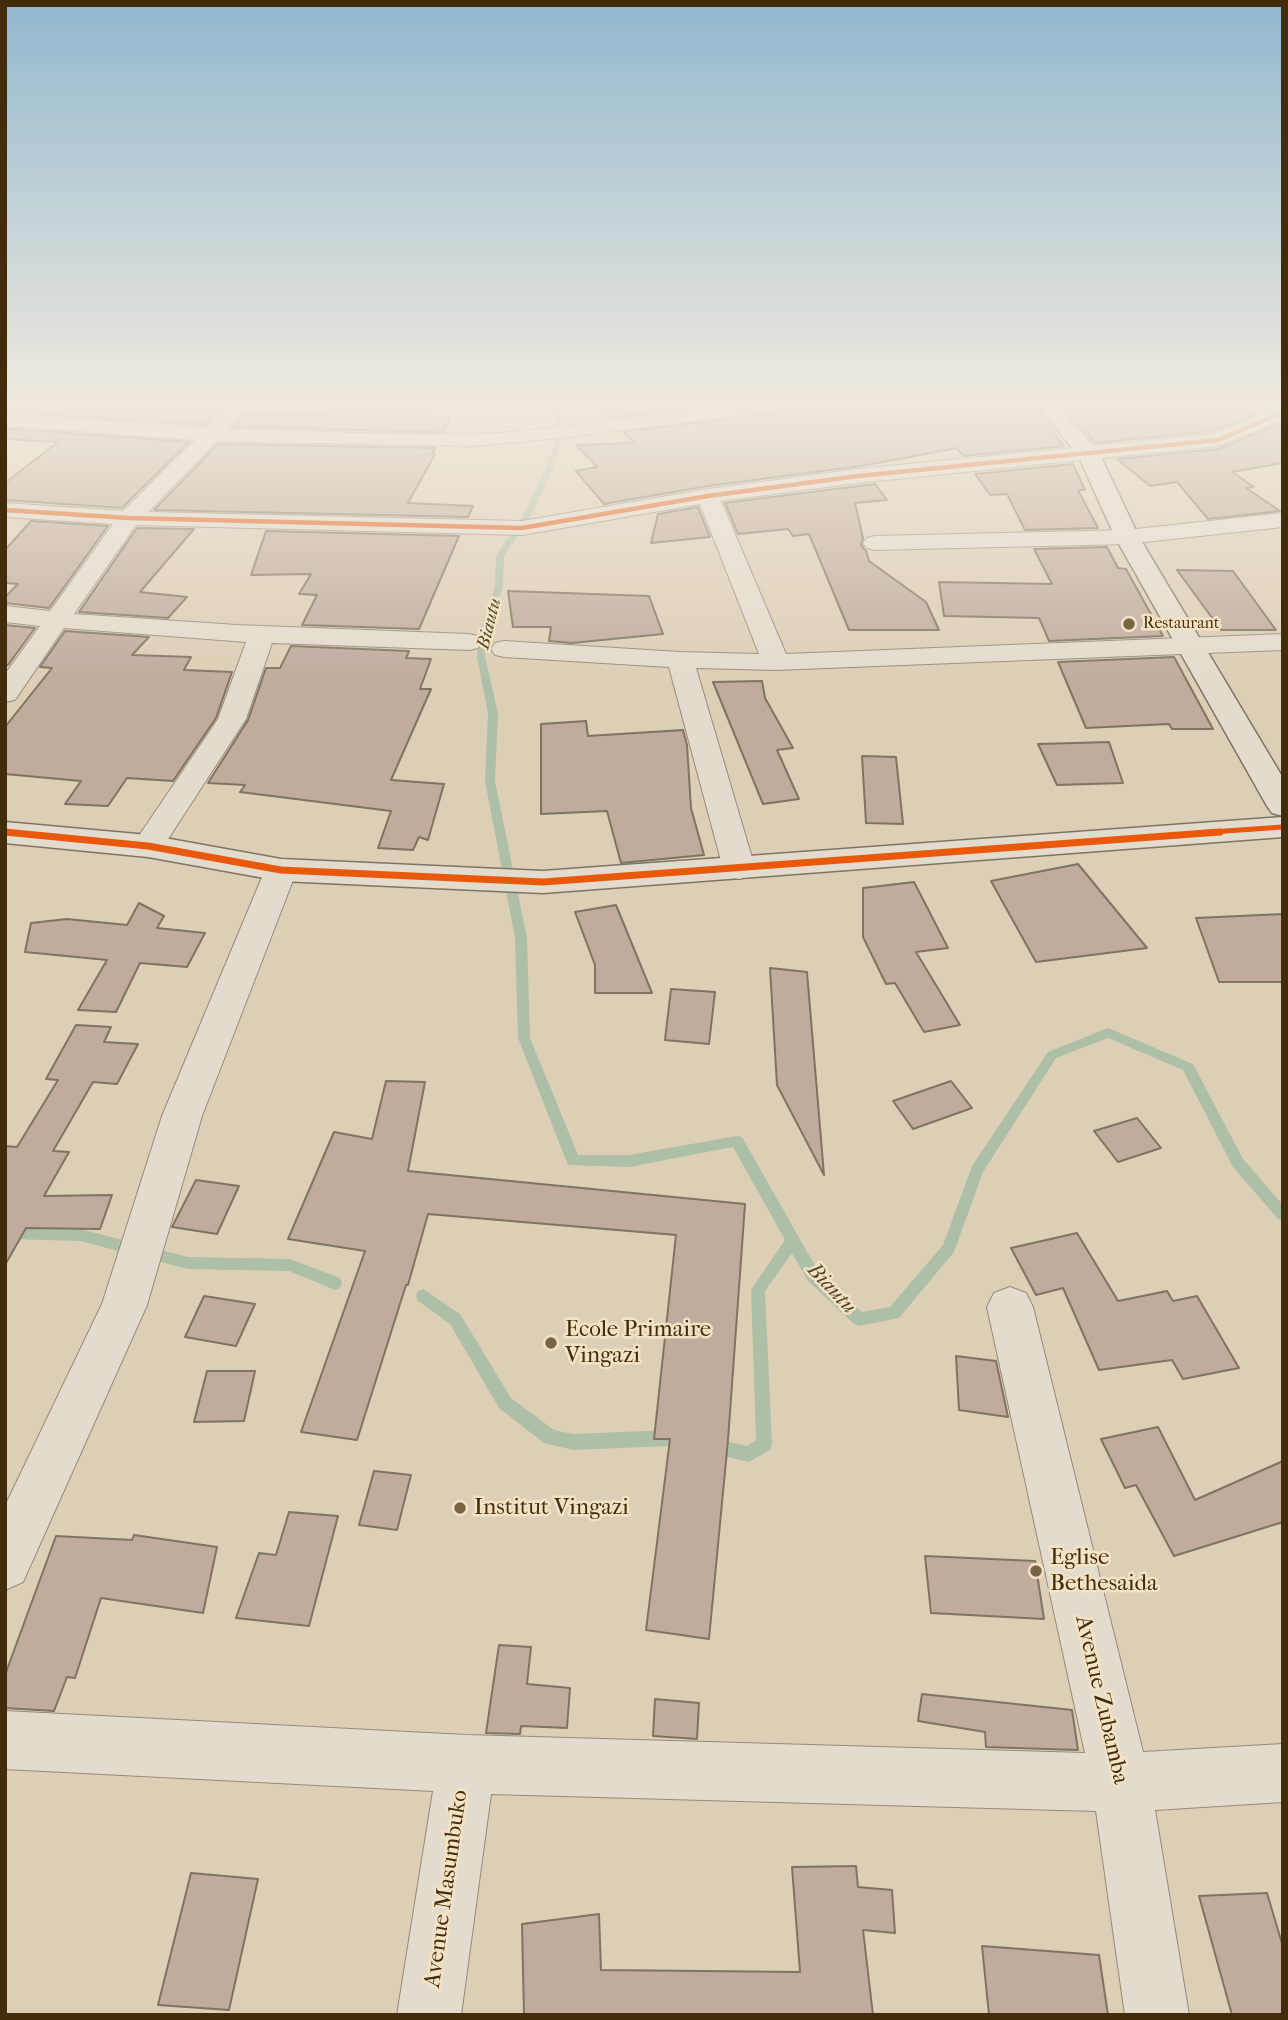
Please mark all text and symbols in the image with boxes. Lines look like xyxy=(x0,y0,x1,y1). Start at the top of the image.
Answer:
water label: Biautu xyxy=(473,596,507,652)
place label: Restaurant xyxy=(1143,614,1219,634)
marker: Restaurant xyxy=(1121,616,1137,632)
water label: Biautu xyxy=(801,1258,861,1320)
place label: Ecole Primaire Vingazi xyxy=(565,1316,711,1370)
marker: Ecole Primaire Vingazi xyxy=(543,1335,559,1351)
place label: Institut Vingazi xyxy=(474,1494,629,1522)
marker: Institut Vingazi xyxy=(452,1500,468,1516)
place label: Eglise Bethesaida xyxy=(1050,1544,1158,1598)
marker: Eglise Bethesaida xyxy=(1028,1563,1044,1579)
street label: Avenue Zubamba xyxy=(1068,1613,1134,1787)
street label: Avenue Masumbuko xyxy=(419,1788,475,1990)

